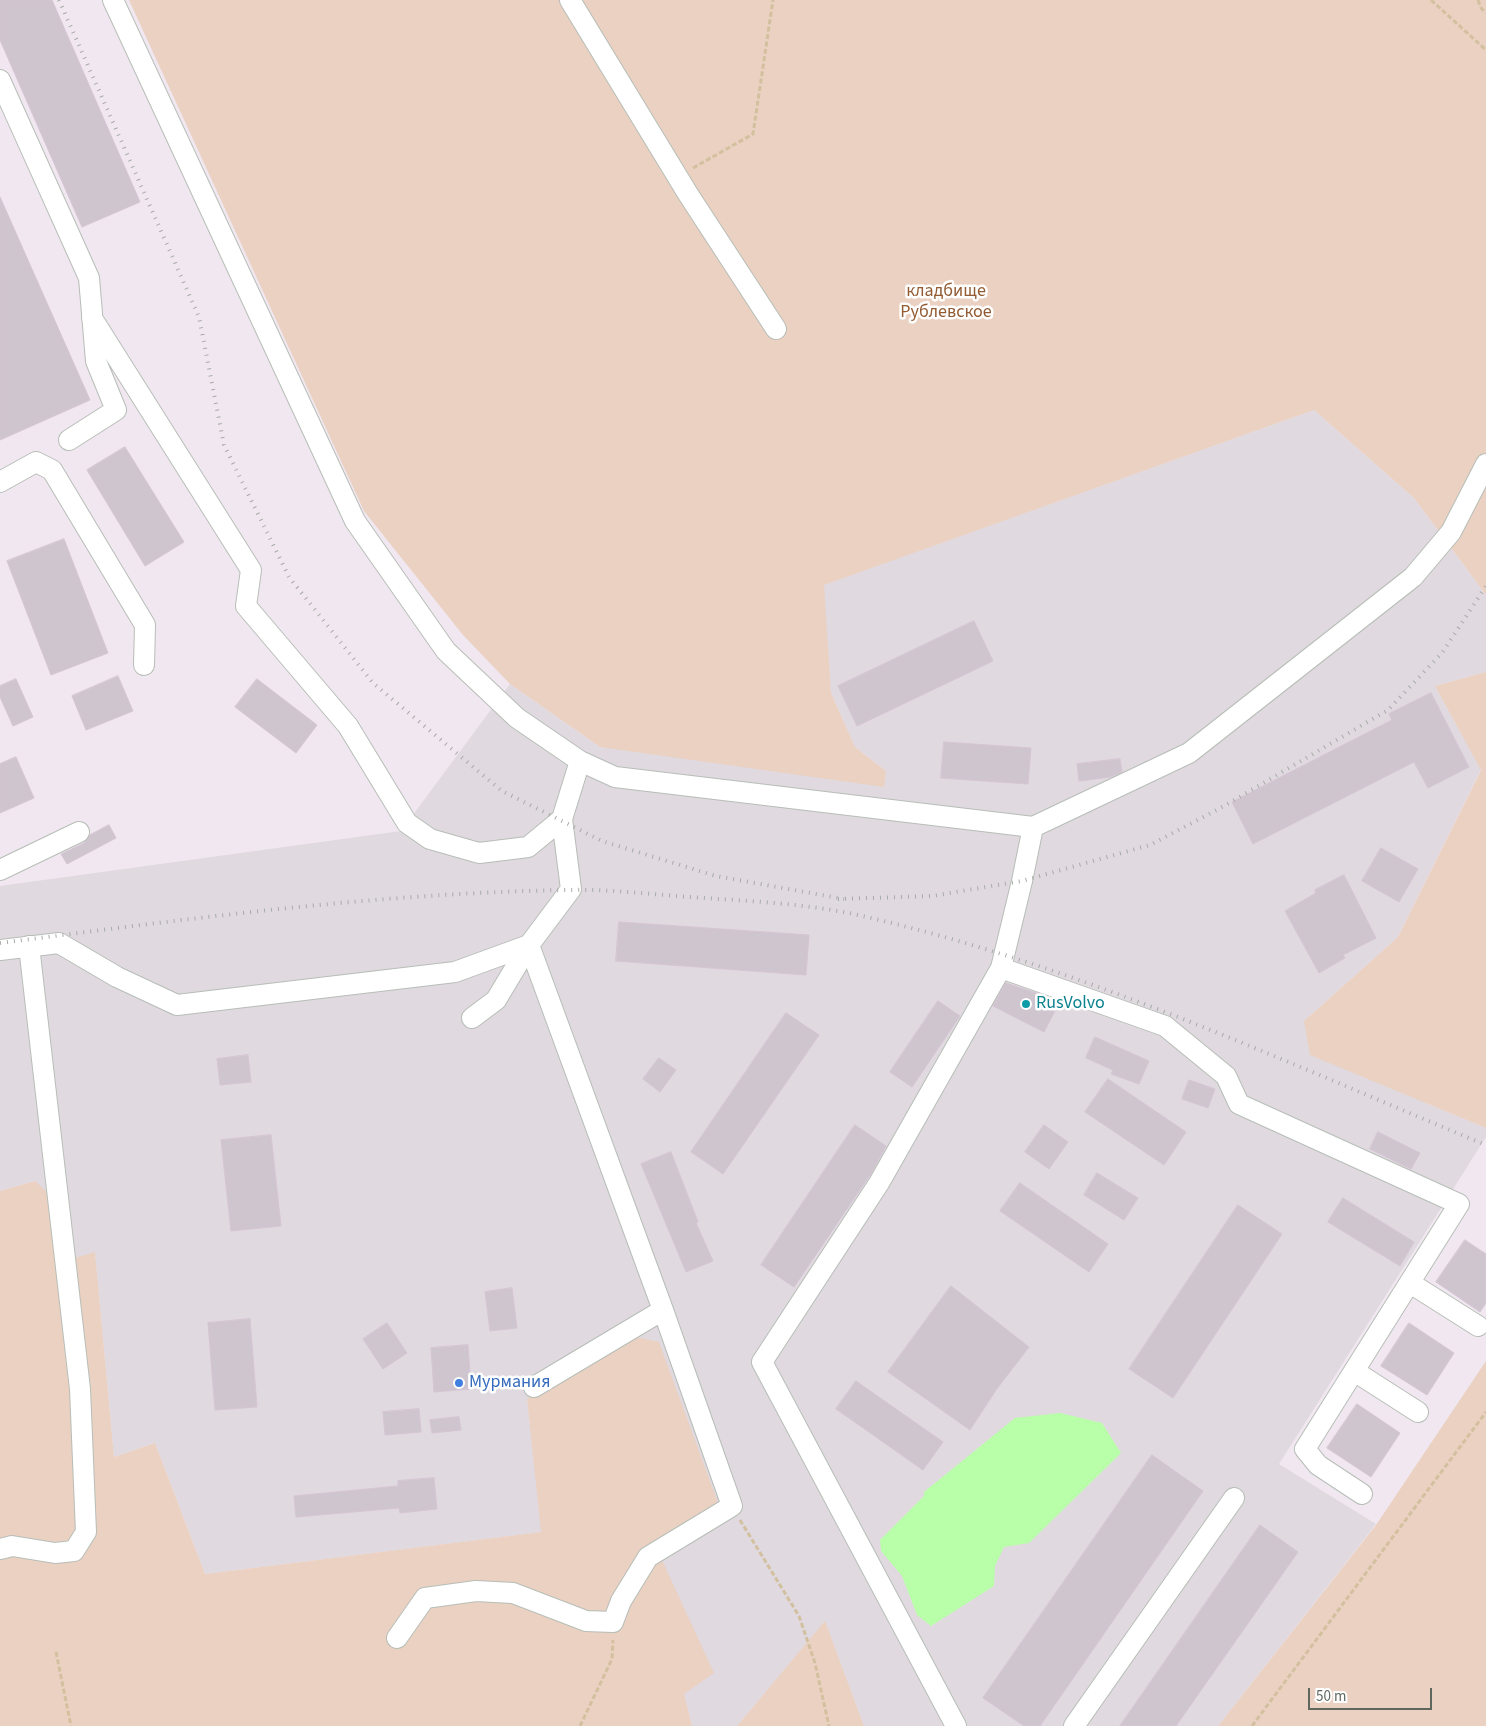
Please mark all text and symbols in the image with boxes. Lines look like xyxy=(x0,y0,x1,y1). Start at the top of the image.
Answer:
park label: кладбище Рублевское xyxy=(900,281,992,324)
place label: RusVolvo xyxy=(1036,993,1105,1015)
marker: RusVolvo xyxy=(1020,998,1032,1010)
place label: Мурмания xyxy=(469,1372,551,1394)
marker: Мурмания xyxy=(453,1377,465,1389)
scale bar xyxy=(1311,1678,1435,1710)
text: 50 m xyxy=(1316,1686,1346,1707)

